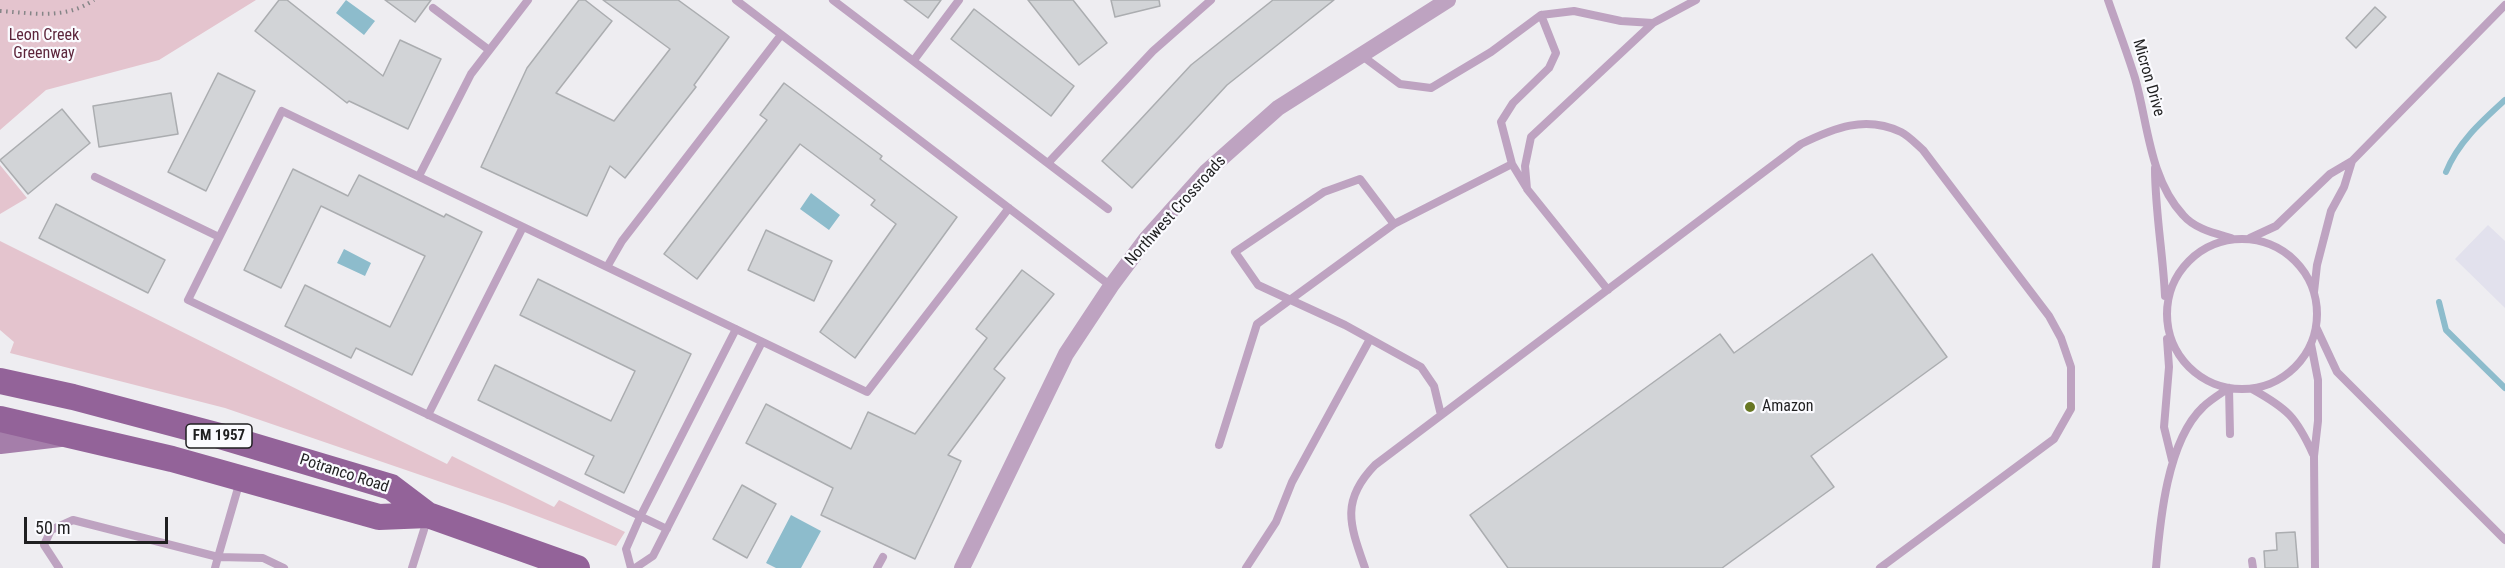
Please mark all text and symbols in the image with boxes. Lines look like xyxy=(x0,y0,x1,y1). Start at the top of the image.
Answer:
park label: Leon Creek Greenway xyxy=(9,26,79,64)
street label: Micron Drive xyxy=(2128,37,2168,119)
street label: Northwest Crossroads xyxy=(1122,152,1230,270)
place label: Amazon xyxy=(1762,397,1814,417)
marker: Amazon xyxy=(1743,400,1757,414)
road number: FM 1957 xyxy=(186,424,252,448)
street label: Potranco Road xyxy=(297,451,391,497)
scale bar xyxy=(27,505,171,543)
text: 50 m xyxy=(35,517,70,538)

